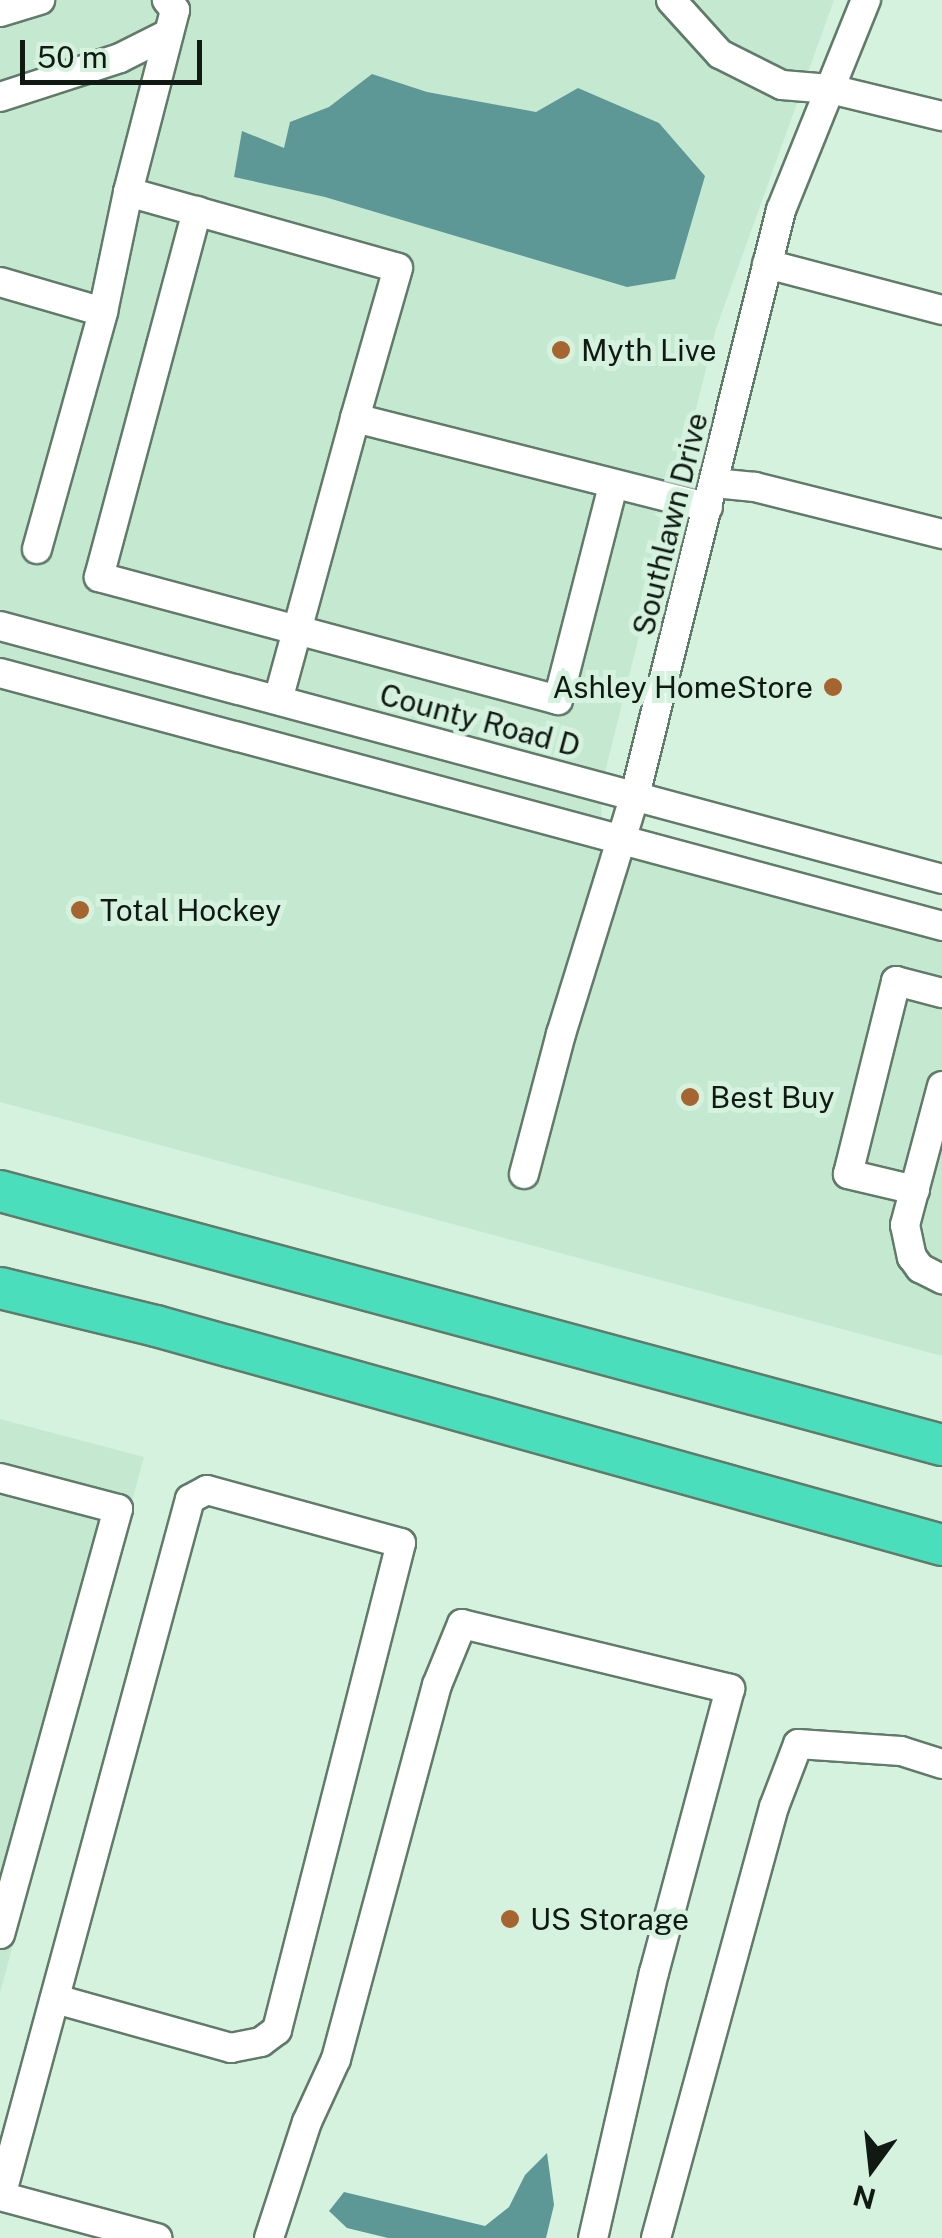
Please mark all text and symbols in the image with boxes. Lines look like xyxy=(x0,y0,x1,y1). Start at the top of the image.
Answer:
scale bar xyxy=(25,20,208,82)
text: 50 m xyxy=(37,39,108,75)
place label: Myth Live xyxy=(581,332,717,368)
marker: Myth Live xyxy=(550,339,572,361)
street label: Southlawn Drive xyxy=(625,409,715,639)
place label: Ashley HomeStore xyxy=(552,669,813,705)
street label: County Road D xyxy=(376,676,584,764)
marker: Ashley HomeStore xyxy=(822,676,844,698)
place label: Total Hockey xyxy=(100,892,281,928)
marker: Total Hockey xyxy=(69,899,91,921)
place label: Best Buy xyxy=(710,1079,834,1115)
marker: Best Buy xyxy=(679,1086,701,1108)
place label: US Storage xyxy=(530,1901,689,1937)
marker: US Storage xyxy=(499,1908,521,1930)
north arrow xyxy=(822,2118,922,2218)
text: N xyxy=(849,2179,879,2216)

